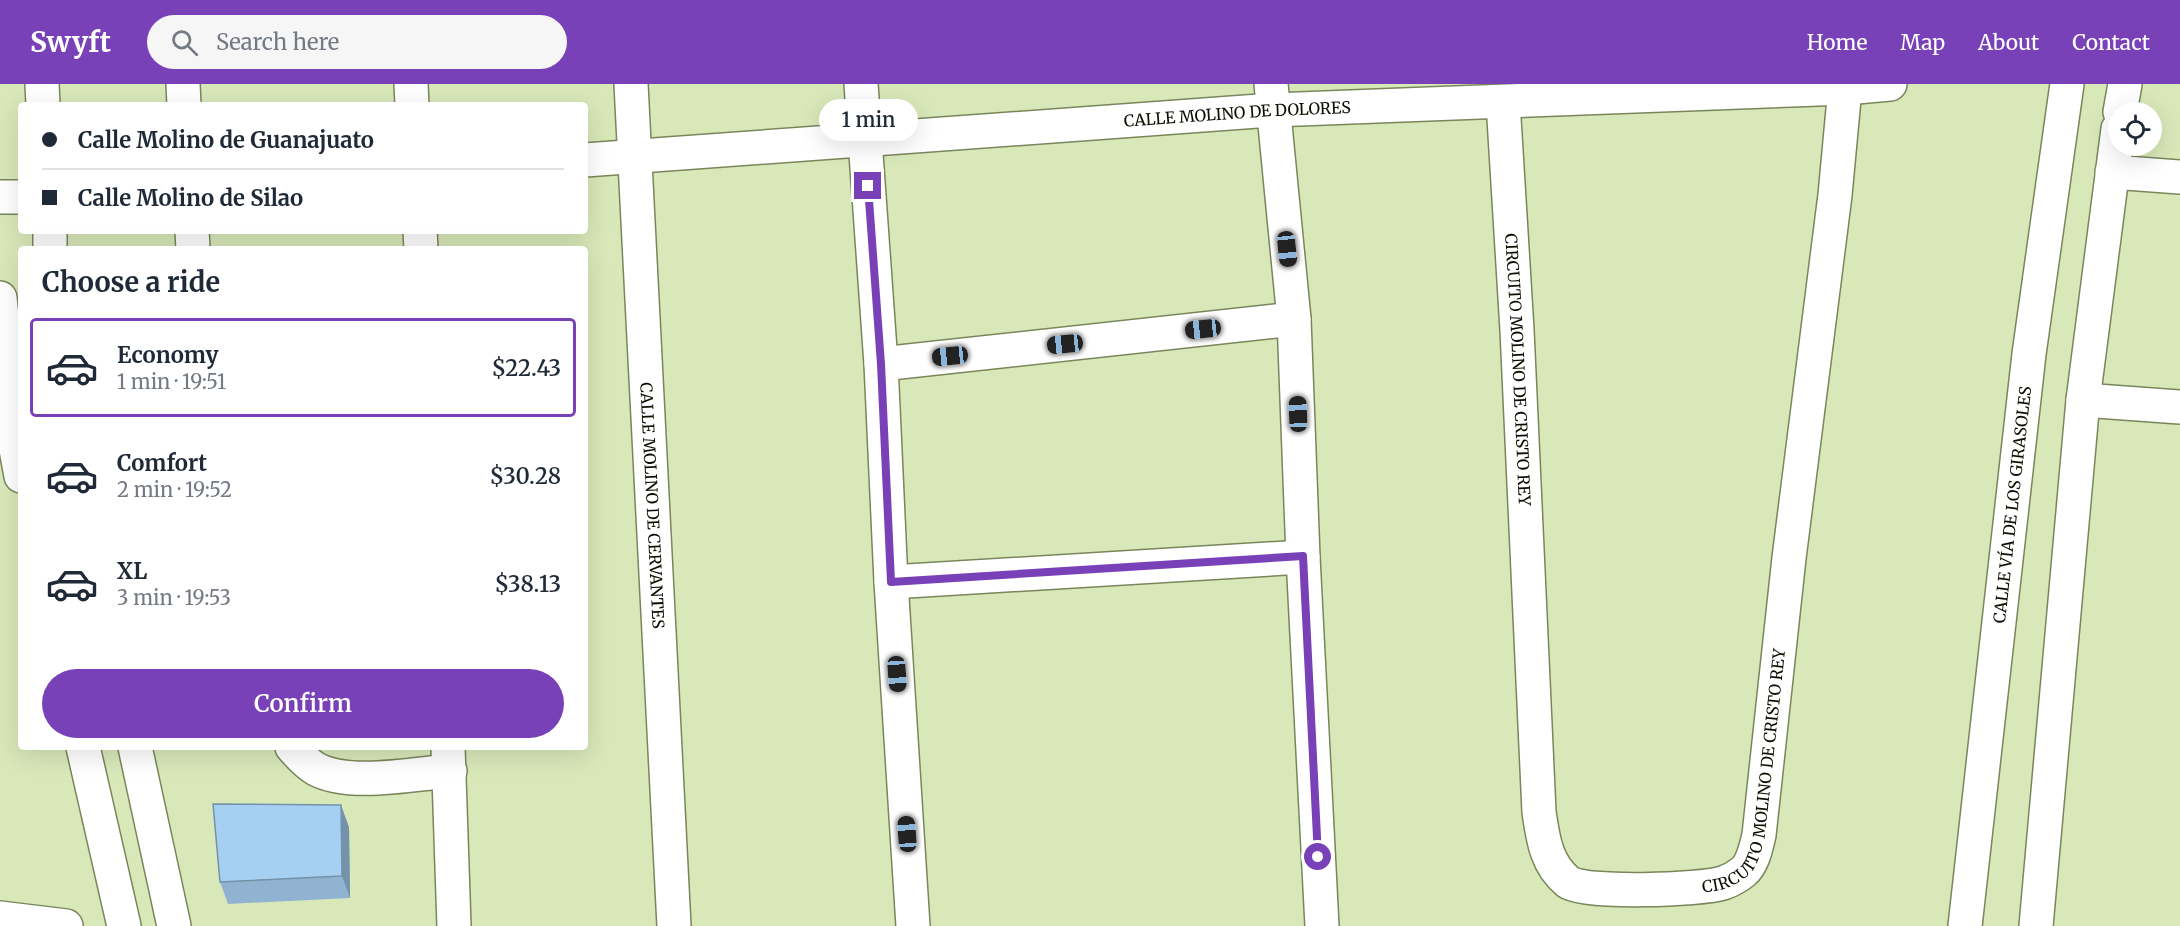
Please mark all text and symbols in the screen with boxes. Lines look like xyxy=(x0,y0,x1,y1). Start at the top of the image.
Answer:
search box xyxy=(147,15,567,69)
text: Swyft xyxy=(30,24,111,60)
icon: search xyxy=(168,26,201,59)
text: Search here xyxy=(216,28,339,56)
text: Home xyxy=(1807,29,1867,56)
text: Map xyxy=(1900,29,1945,56)
text: About xyxy=(1978,29,2039,56)
text: Contact xyxy=(2072,29,2150,56)
street label: CALLE MOLINO DE DOLORES xyxy=(1123,97,1351,131)
callout: 1 min xyxy=(818,99,918,141)
map controls xyxy=(2108,102,2162,156)
button: locate xyxy=(2108,102,2162,156)
text: 1 min xyxy=(842,107,895,132)
text: Calle Molino de Guanajuato xyxy=(78,126,374,154)
route end xyxy=(854,172,881,199)
text: Calle Molino de Silao xyxy=(78,184,303,212)
car xyxy=(1276,230,1298,268)
street label: CIRCUITO MOLINO DE CRISTO REY xyxy=(1501,233,1535,507)
text: Choose a ride xyxy=(42,265,220,299)
car xyxy=(1184,318,1222,340)
car xyxy=(1046,333,1084,355)
icon: car xyxy=(45,341,99,395)
text: Economy xyxy=(117,341,218,369)
car xyxy=(931,345,969,367)
text: $22.43 xyxy=(491,354,561,382)
text: 1 min · 19:51 xyxy=(117,369,226,394)
street label: CALLE MOLINO DE CERVANTES xyxy=(636,382,669,629)
street label: CALLE VÍA DE LOS GIRASOLES xyxy=(1989,385,2035,624)
car xyxy=(1288,396,1308,432)
icon: car xyxy=(45,449,99,503)
text: Comfort xyxy=(117,449,207,477)
text: $30.28 xyxy=(490,462,561,490)
text: 2 min · 19:52 xyxy=(117,477,232,502)
icon: car xyxy=(45,557,99,611)
text: XL xyxy=(117,557,147,585)
text: $38.13 xyxy=(494,570,561,598)
text: 3 min · 19:53 xyxy=(117,585,231,610)
street label: CIRCUITO MOLINO DE CRISTO REY xyxy=(1701,647,1789,896)
car xyxy=(887,655,907,693)
button: Confirm xyxy=(42,669,564,738)
car xyxy=(897,815,917,853)
route start xyxy=(1304,843,1331,870)

